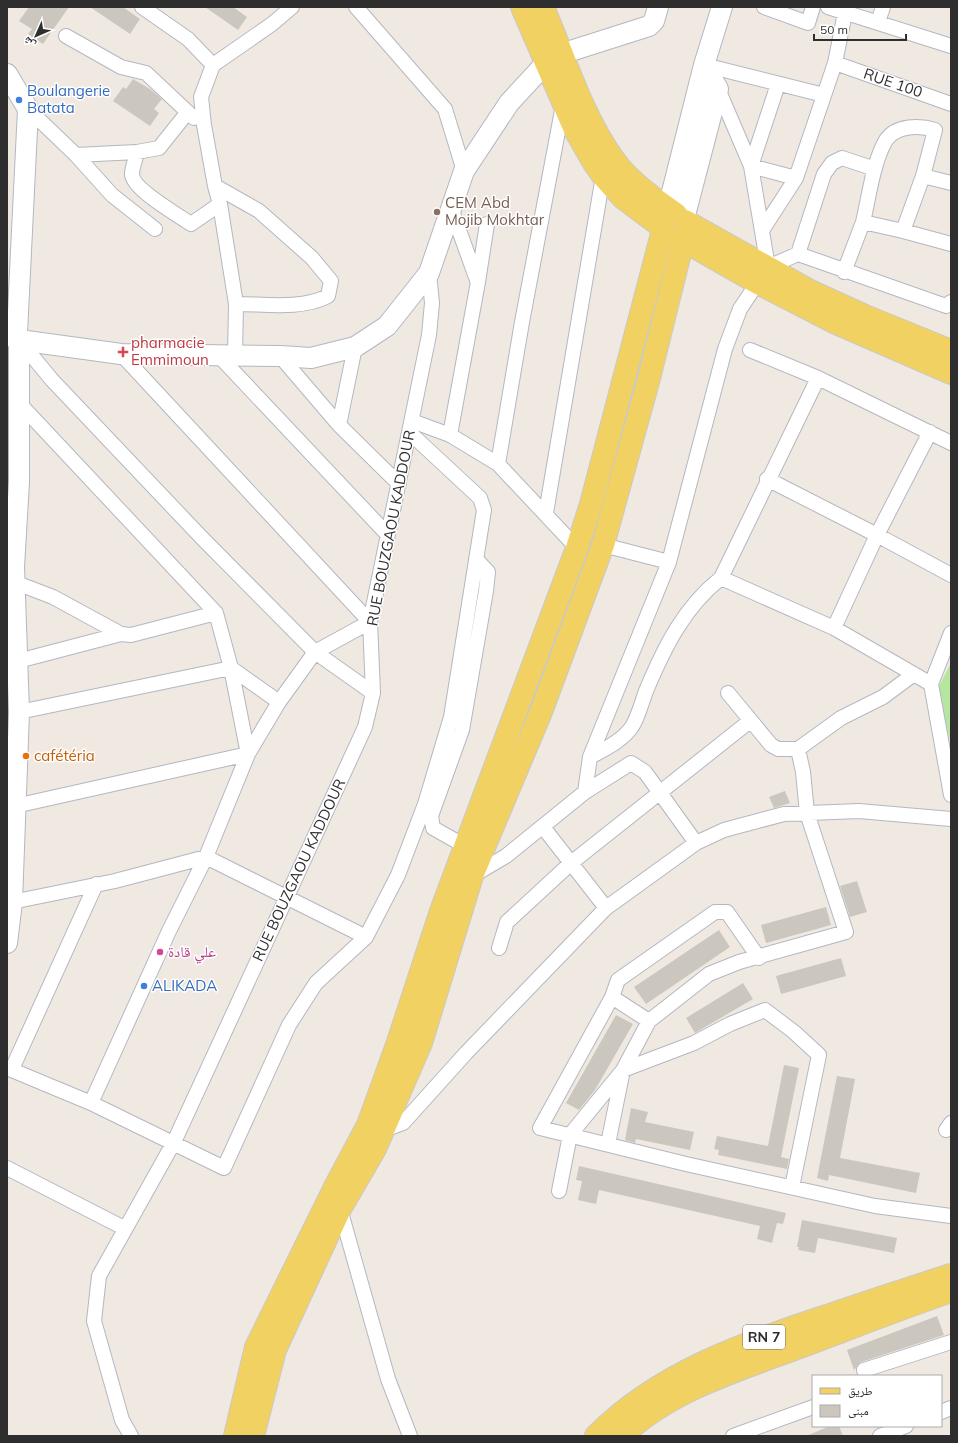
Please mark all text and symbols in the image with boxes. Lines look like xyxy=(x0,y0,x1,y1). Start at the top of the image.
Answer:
north arrow xyxy=(16,16,56,56)
scale bar xyxy=(814,16,906,42)
text: 50 m xyxy=(820,22,848,37)
text: ش xyxy=(20,33,39,52)
street label: RUE 100 xyxy=(861,64,925,101)
place label: Boulangerie Batata xyxy=(27,81,110,117)
marker: Boulangerie Batata xyxy=(14,95,24,105)
place label: CEM Abd Mojib Mokhtar xyxy=(445,193,545,229)
marker: CEM Abd Mojib Mokhtar xyxy=(432,207,442,217)
place label: pharmacie Emmimoun xyxy=(131,333,209,369)
marker: pharmacie Emmimoun xyxy=(118,347,128,357)
street label: RUE BOUZGAOU KADDOUR xyxy=(362,428,419,627)
place label: cafétéria xyxy=(34,746,95,765)
marker: cafétéria xyxy=(21,751,31,761)
street label: RUE BOUZGAOU KADDOUR xyxy=(248,776,349,964)
place label: علي قادة xyxy=(168,942,216,964)
marker: علي قادة xyxy=(155,947,165,957)
place label: ALIKADA xyxy=(152,976,217,995)
marker: ALIKADA xyxy=(139,981,149,991)
road number: RN 7 xyxy=(743,1325,785,1349)
legend xyxy=(812,1375,942,1427)
text: طريق xyxy=(848,1383,873,1398)
text: مبنى xyxy=(848,1403,869,1418)

